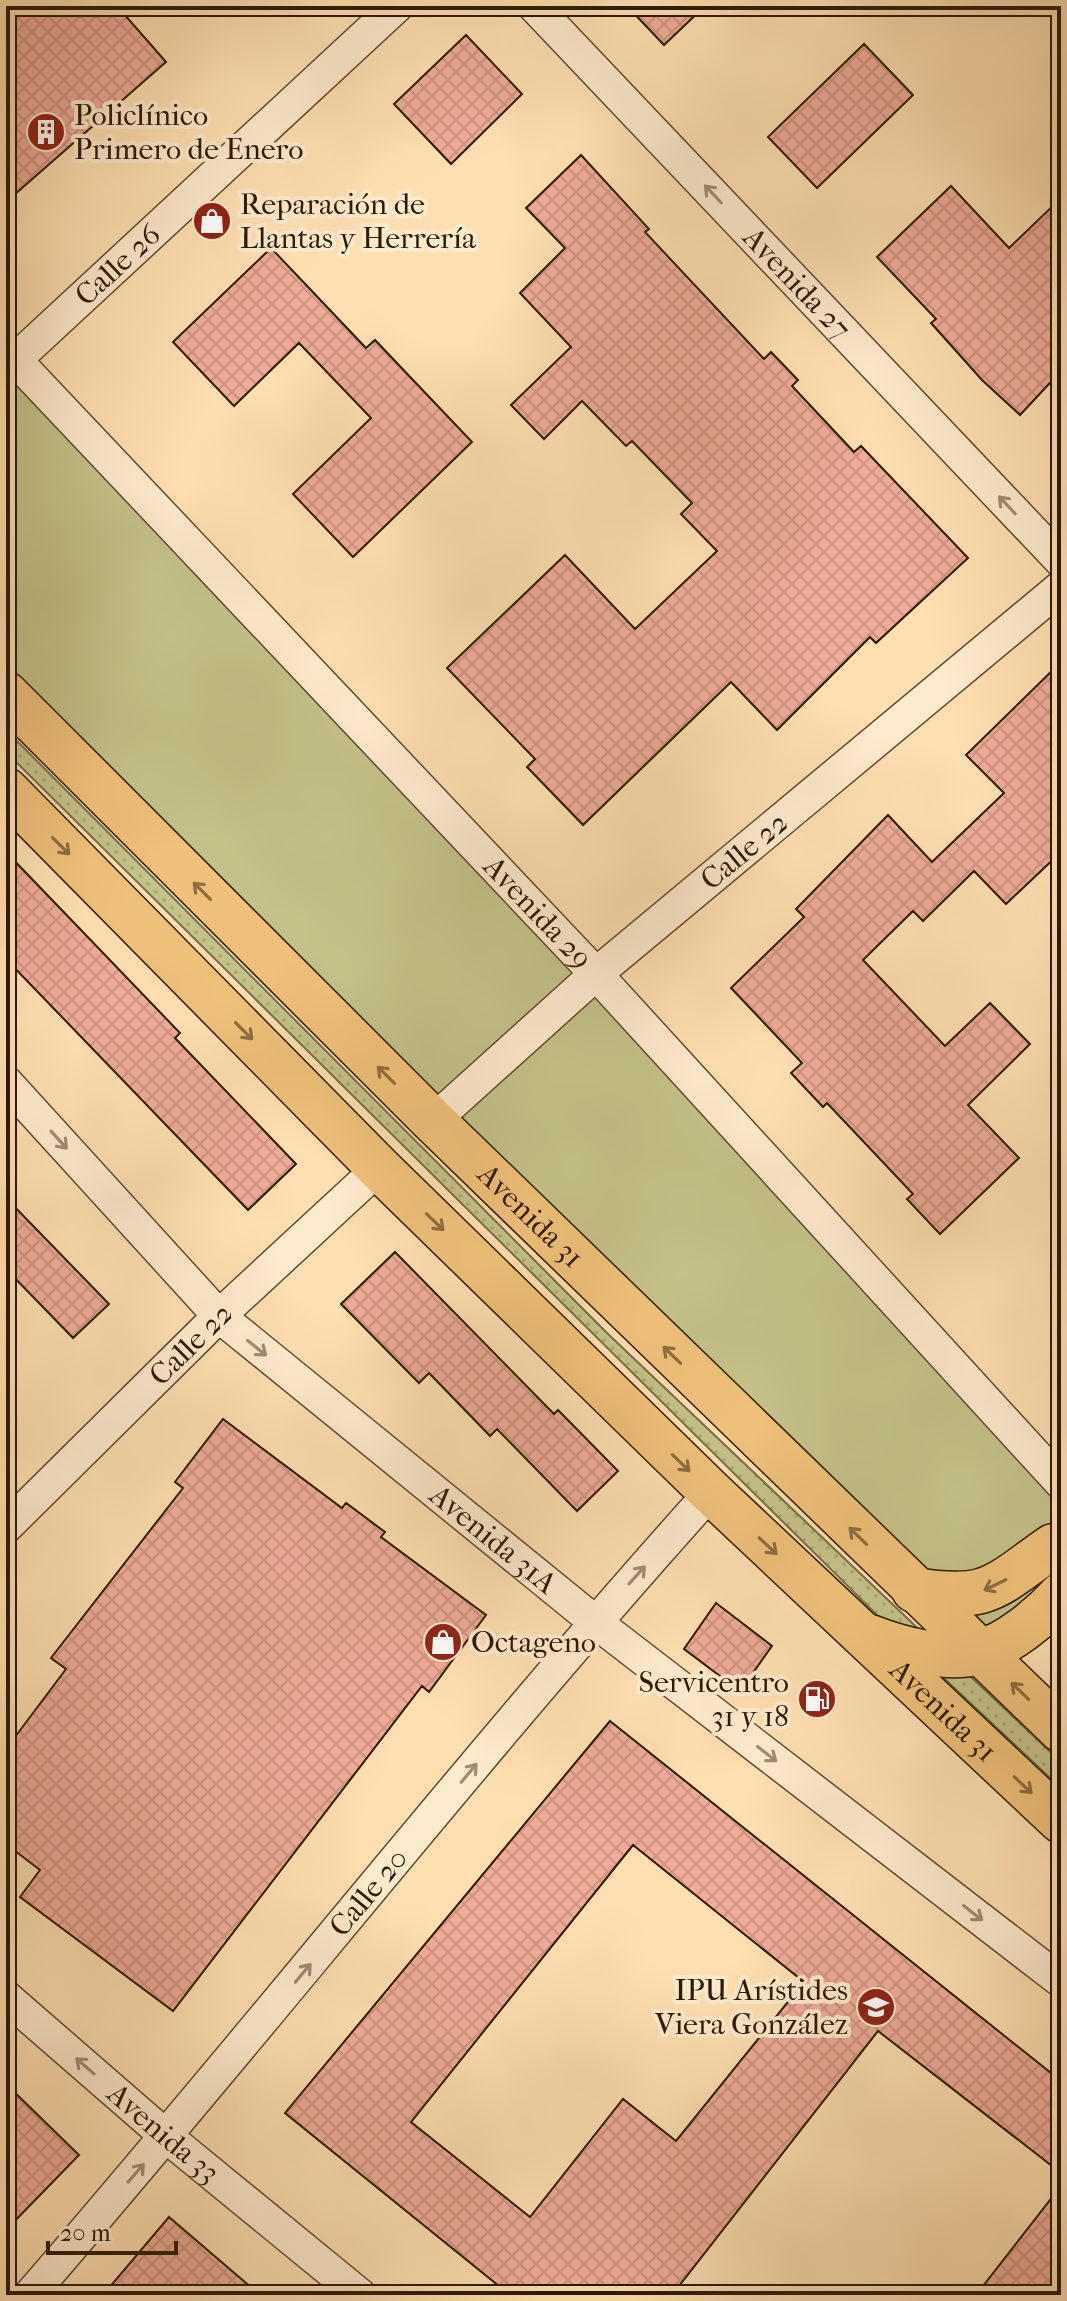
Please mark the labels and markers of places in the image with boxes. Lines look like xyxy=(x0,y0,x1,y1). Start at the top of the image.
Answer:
place label: Policlínico Primero de Enero xyxy=(74,98,303,167)
building icon: Policlínico Primero de Enero xyxy=(25,111,67,153)
place label: Reparación de Llantas y Herrería xyxy=(240,187,477,256)
shop icon: Reparación de Llantas y Herrería xyxy=(191,200,233,242)
shop icon: Octageno xyxy=(422,1621,464,1663)
place label: Octageno xyxy=(471,1625,596,1660)
place label: Servicentro 31 y 18 xyxy=(638,1665,789,1734)
fuel station icon: Servicentro 31 y 18 xyxy=(796,1678,838,1720)
place label: IPU Arístides Viera González xyxy=(654,1973,848,2042)
school or university icon: IPU Arístides Viera González xyxy=(855,1986,897,2028)

